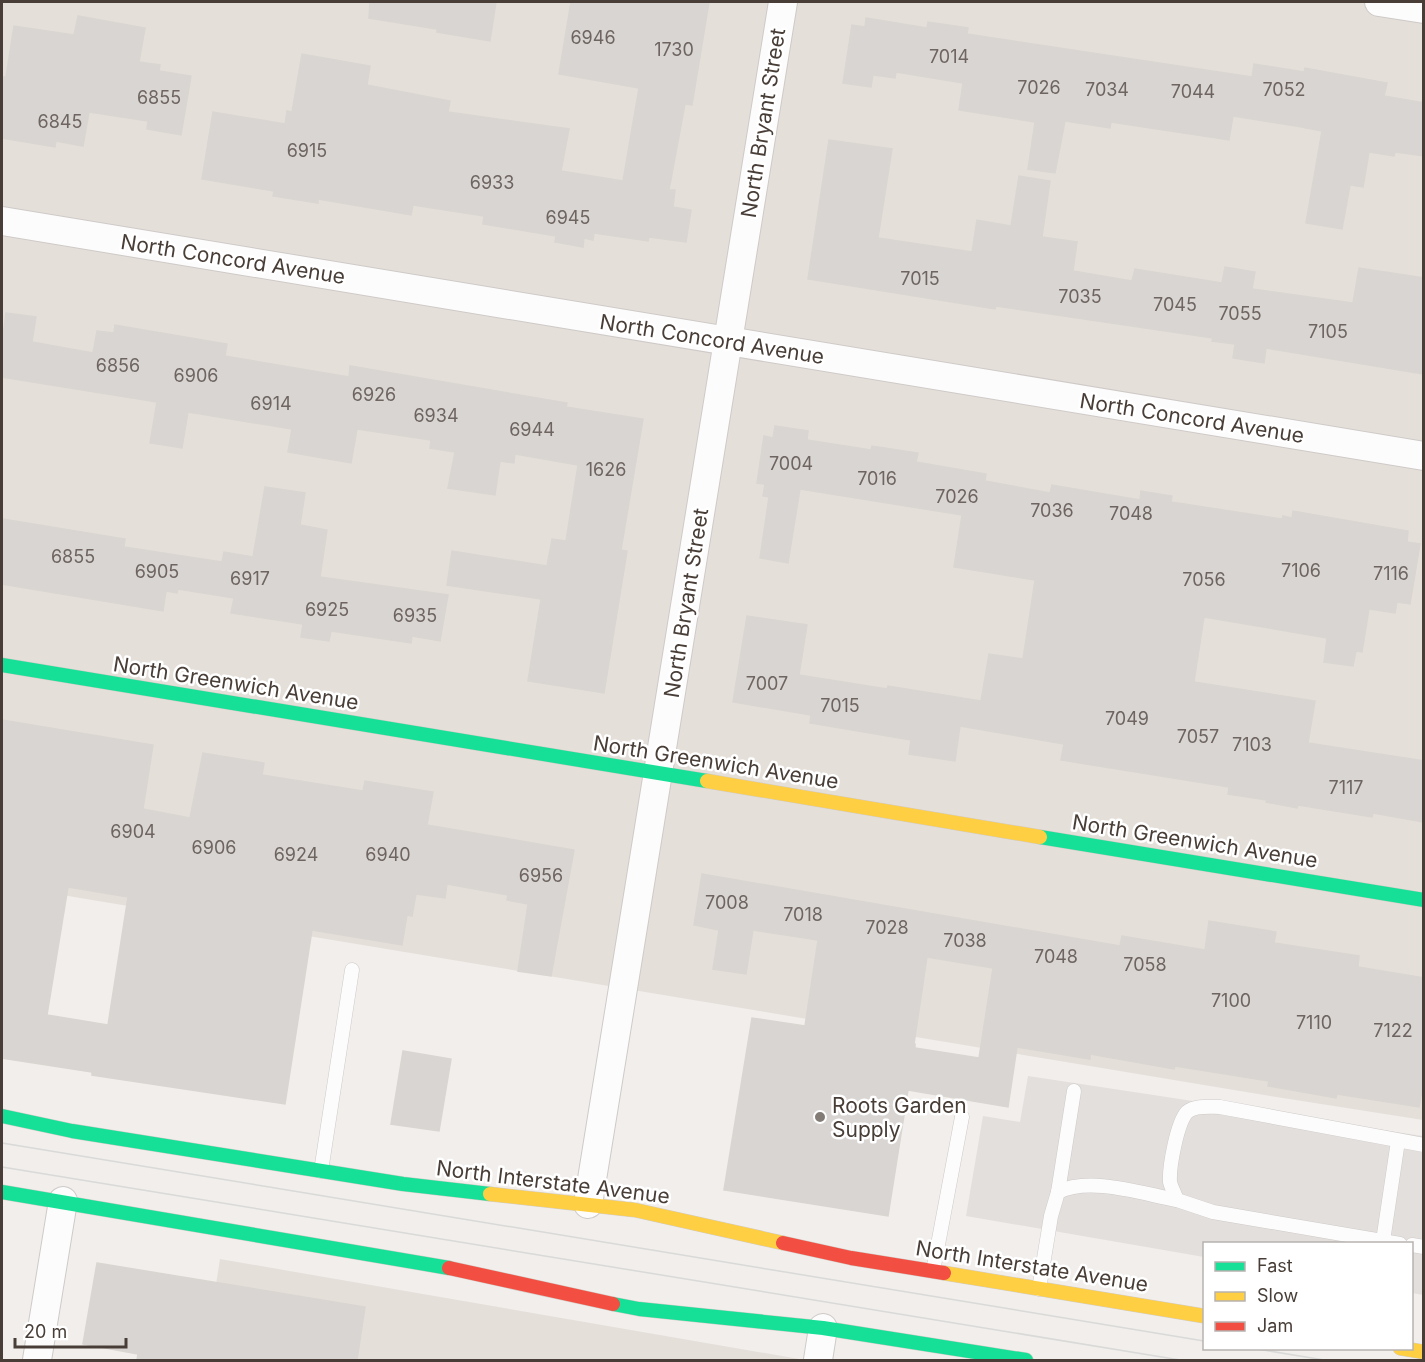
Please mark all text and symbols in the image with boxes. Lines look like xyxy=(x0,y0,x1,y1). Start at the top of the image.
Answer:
street label: North Bryant Street xyxy=(736,26,790,220)
house number: 6946 xyxy=(570,27,616,48)
house number: 1730 xyxy=(654,39,694,60)
house number: 7014 xyxy=(929,46,969,67)
house number: 7026 xyxy=(1017,77,1061,98)
house number: 7034 xyxy=(1085,79,1129,100)
house number: 7052 xyxy=(1262,79,1306,100)
house number: 7044 xyxy=(1171,81,1215,102)
house number: 6855 xyxy=(137,87,181,108)
house number: 6845 xyxy=(38,111,82,132)
house number: 6915 xyxy=(287,140,327,161)
house number: 6933 xyxy=(470,172,514,193)
house number: 6945 xyxy=(546,207,590,228)
street label: North Concord Avenue xyxy=(119,229,347,289)
house number: 7015 xyxy=(900,268,940,289)
house number: 7035 xyxy=(1058,286,1102,307)
house number: 7045 xyxy=(1153,294,1197,315)
house number: 7055 xyxy=(1218,303,1262,324)
street label: North Concord Avenue xyxy=(598,309,826,369)
house number: 7105 xyxy=(1308,321,1348,342)
house number: 6856 xyxy=(96,355,140,376)
house number: 6906 xyxy=(174,365,218,386)
house number: 6926 xyxy=(352,384,396,405)
street label: North Concord Avenue xyxy=(1078,388,1306,448)
house number: 6914 xyxy=(250,393,292,414)
house number: 6934 xyxy=(413,405,459,426)
house number: 6944 xyxy=(509,419,555,440)
house number: 7004 xyxy=(769,453,813,474)
house number: 1626 xyxy=(586,459,626,480)
house number: 7016 xyxy=(857,468,897,489)
house number: 7026 xyxy=(935,486,979,507)
house number: 7036 xyxy=(1030,500,1074,521)
house number: 7048 xyxy=(1109,503,1153,524)
street label: North Bryant Street xyxy=(659,506,713,700)
house number: 6855 xyxy=(51,546,95,567)
house number: 7106 xyxy=(1281,560,1321,581)
house number: 6905 xyxy=(135,561,179,582)
house number: 7116 xyxy=(1373,563,1409,584)
house number: 6917 xyxy=(230,568,270,589)
house number: 7056 xyxy=(1182,569,1226,590)
house number: 6925 xyxy=(305,599,349,620)
house number: 6935 xyxy=(393,605,437,626)
street label: North Greenwich Avenue xyxy=(111,651,361,715)
house number: 7007 xyxy=(746,673,788,694)
house number: 7015 xyxy=(820,695,860,716)
house number: 7049 xyxy=(1105,708,1149,729)
house number: 7057 xyxy=(1177,726,1219,747)
street label: North Greenwich Avenue xyxy=(591,730,841,794)
house number: 7103 xyxy=(1232,734,1272,755)
house number: 7117 xyxy=(1328,777,1364,798)
street label: North Greenwich Avenue xyxy=(1070,809,1320,873)
house number: 6904 xyxy=(110,821,156,842)
house number: 6906 xyxy=(192,837,236,858)
house number: 6924 xyxy=(274,844,318,865)
house number: 6940 xyxy=(365,844,411,865)
house number: 6956 xyxy=(519,865,563,886)
house number: 7008 xyxy=(705,892,749,913)
house number: 7018 xyxy=(783,904,823,925)
house number: 7028 xyxy=(865,917,909,938)
house number: 7038 xyxy=(943,930,987,951)
house number: 7048 xyxy=(1034,946,1078,967)
house number: 7058 xyxy=(1123,954,1167,975)
house number: 7100 xyxy=(1211,990,1251,1011)
house number: 7110 xyxy=(1296,1012,1332,1033)
house number: 7122 xyxy=(1373,1020,1413,1041)
place label: Roots Garden Supply xyxy=(832,1093,967,1142)
marker: Roots Garden Supply xyxy=(813,1110,827,1124)
street label: North Interstate Avenue xyxy=(435,1155,671,1209)
street label: North Interstate Avenue xyxy=(914,1235,1150,1297)
legend xyxy=(1203,1242,1413,1350)
text: Fast xyxy=(1257,1255,1293,1276)
text: Slow xyxy=(1257,1285,1298,1306)
scale bar xyxy=(15,1311,126,1349)
text: Jam xyxy=(1257,1315,1293,1336)
text: 20 m xyxy=(24,1321,67,1342)

